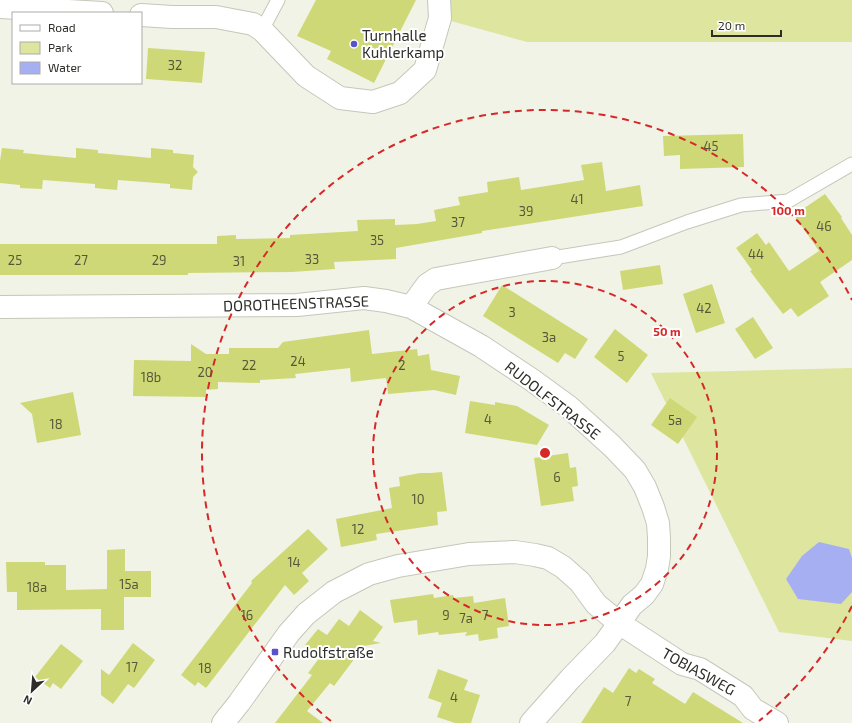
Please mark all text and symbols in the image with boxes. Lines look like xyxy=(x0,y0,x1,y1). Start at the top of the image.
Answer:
legend xyxy=(12,12,142,84)
scale bar xyxy=(712,12,781,38)
text: 20 m xyxy=(718,18,745,32)
text: Road xyxy=(48,20,76,34)
place label: Turnhalle Kuhlerkamp xyxy=(362,26,444,61)
marker: Turnhalle Kuhlerkamp xyxy=(349,39,359,49)
text: Park xyxy=(48,40,73,54)
house number: 32 xyxy=(168,57,182,73)
text: Water xyxy=(48,60,82,74)
house number: 45 xyxy=(704,138,719,154)
house number: 41 xyxy=(570,191,584,207)
house number: 39 xyxy=(519,203,533,219)
text: 100 m xyxy=(771,203,805,217)
house number: 37 xyxy=(451,214,465,230)
house number: 46 xyxy=(816,218,832,234)
house number: 35 xyxy=(370,232,384,248)
house number: 44 xyxy=(748,246,764,262)
house number: 33 xyxy=(305,251,319,267)
house number: 25 xyxy=(8,252,22,268)
house number: 27 xyxy=(74,252,88,268)
house number: 29 xyxy=(152,252,166,268)
house number: 31 xyxy=(233,253,245,269)
street label: DOROTHEENSTRASSE xyxy=(223,291,369,315)
house number: 42 xyxy=(696,300,712,316)
house number: 3 xyxy=(508,304,516,320)
text: 50 m xyxy=(653,324,681,338)
house number: 3a xyxy=(542,329,556,345)
house number: 5 xyxy=(618,348,625,364)
house number: 24 xyxy=(290,353,306,369)
house number: 22 xyxy=(242,357,256,373)
house number: 2 xyxy=(398,357,406,373)
street label: RUDOLFSTRASSE xyxy=(502,357,604,443)
house number: 20 xyxy=(197,364,213,380)
house number: 18b xyxy=(141,369,161,385)
house number: 4 xyxy=(484,411,492,427)
house number: 5a xyxy=(668,412,682,428)
house number: 18 xyxy=(49,416,63,432)
centre of rings xyxy=(538,446,552,460)
house number: 6 xyxy=(553,469,561,485)
house number: 10 xyxy=(411,491,425,507)
house number: 12 xyxy=(352,521,364,537)
house number: 14 xyxy=(287,554,301,570)
house number: 15a xyxy=(119,576,139,592)
house number: 18a xyxy=(27,579,47,595)
house number: 16 xyxy=(241,607,253,623)
house number: 9 xyxy=(442,607,450,623)
house number: 7 xyxy=(482,607,489,623)
house number: 7a xyxy=(459,610,473,626)
place label: Rudolfstraße xyxy=(283,643,374,661)
street label: TOBIASWEG xyxy=(659,643,739,699)
marker: Rudolfstraße xyxy=(270,647,280,657)
house number: 17 xyxy=(126,659,138,675)
house number: 18 xyxy=(198,660,212,676)
north arrow xyxy=(12,671,52,711)
house number: 4 xyxy=(450,689,458,705)
text: N xyxy=(21,693,34,708)
house number: 7 xyxy=(625,693,632,709)

